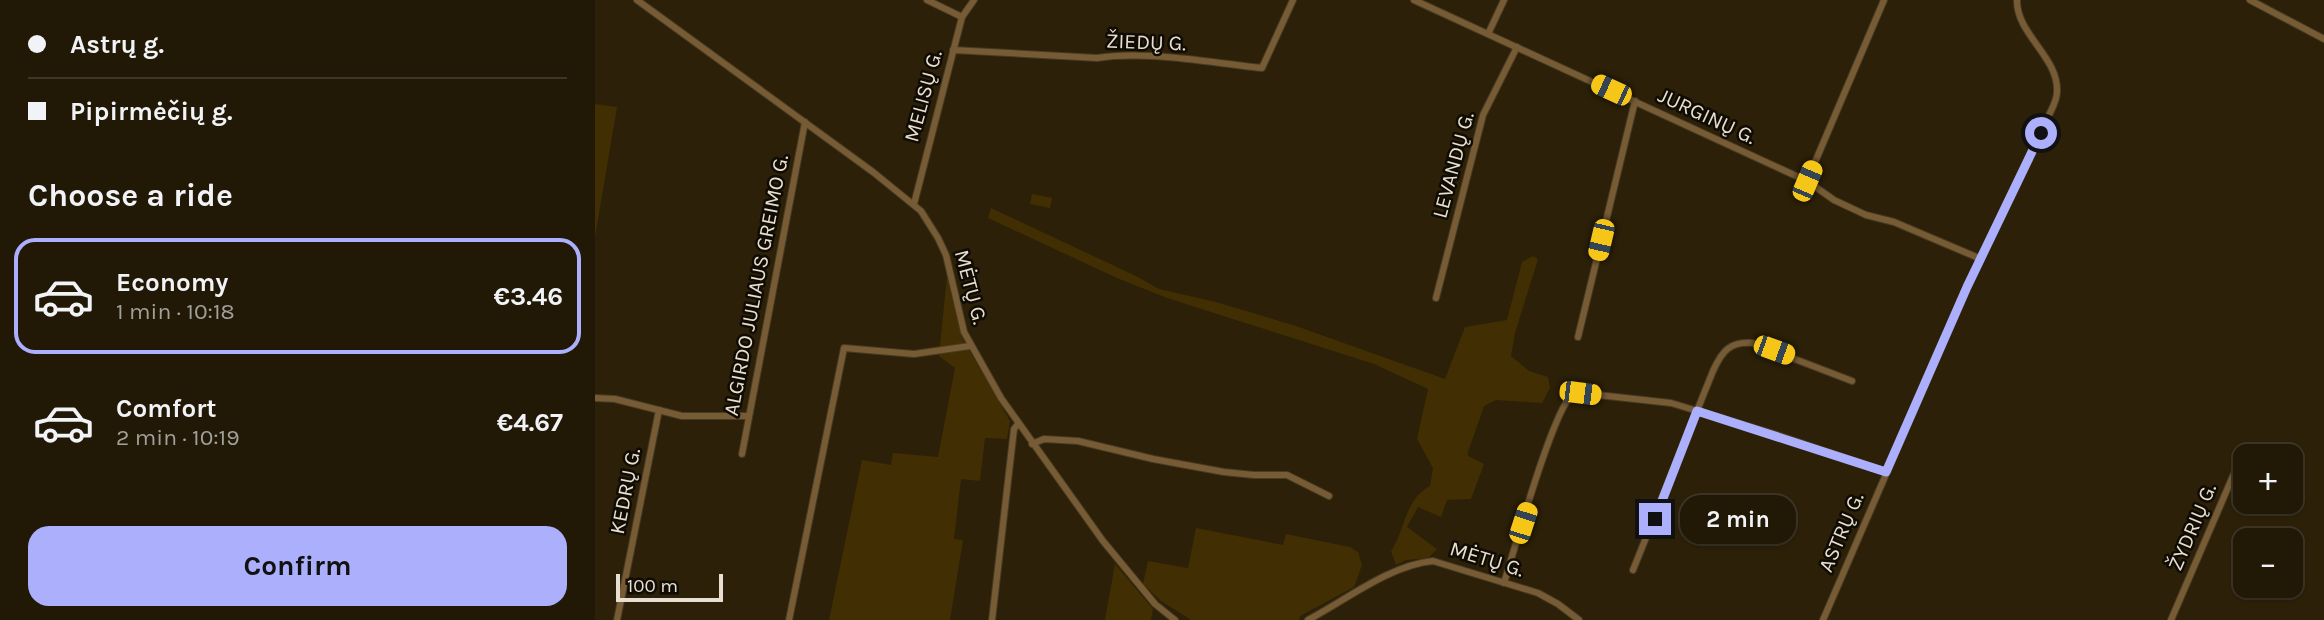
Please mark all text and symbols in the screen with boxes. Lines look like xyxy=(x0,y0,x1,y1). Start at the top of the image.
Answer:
text: Astrų g. xyxy=(70,29,164,60)
street label: ŽIEDŲ G. xyxy=(1106,29,1187,55)
street label: MELISŲ G. xyxy=(899,47,947,144)
car xyxy=(1588,72,1635,108)
street label: JURGINŲ G. xyxy=(1654,83,1760,149)
text: Pipirmėčių g. xyxy=(70,96,233,127)
street label: LEVANDŲ G. xyxy=(1427,109,1479,221)
route start xyxy=(2025,117,2057,149)
street label: ALGIRDO JULIAUS GREIMO G. xyxy=(719,152,793,418)
car xyxy=(1790,158,1825,204)
text: Choose a ride xyxy=(28,177,233,214)
car xyxy=(1587,217,1616,263)
street label: MĖTŲ G. xyxy=(950,247,992,327)
icon: car xyxy=(32,265,95,328)
text: Economy xyxy=(116,267,228,298)
text: €3.46 xyxy=(494,281,563,312)
text: 1 min · 10:18 xyxy=(116,298,235,325)
car xyxy=(1751,333,1798,367)
car xyxy=(1558,380,1603,406)
icon: car xyxy=(32,391,95,454)
text: Comfort xyxy=(116,393,217,424)
text: €4.67 xyxy=(497,407,563,438)
text: 2 min · 10:19 xyxy=(116,424,240,451)
map controls xyxy=(2233,444,2303,598)
button: + xyxy=(2233,444,2303,514)
street label: KEDRŲ G. xyxy=(605,446,645,536)
street label: ŽYDRIŲ G. xyxy=(2163,479,2221,574)
street label: ASTRŲ G. xyxy=(1814,488,1869,575)
callout: 2 min xyxy=(1679,494,1795,544)
car xyxy=(1507,500,1540,546)
route end xyxy=(1639,503,1671,535)
text: 2 min xyxy=(1706,506,1770,533)
button: Confirm xyxy=(28,526,567,606)
button: − xyxy=(2233,528,2303,598)
street label: MĖTŲ G. xyxy=(1447,536,1527,582)
scale bar xyxy=(616,571,723,603)
text: 100 m xyxy=(627,575,678,597)

